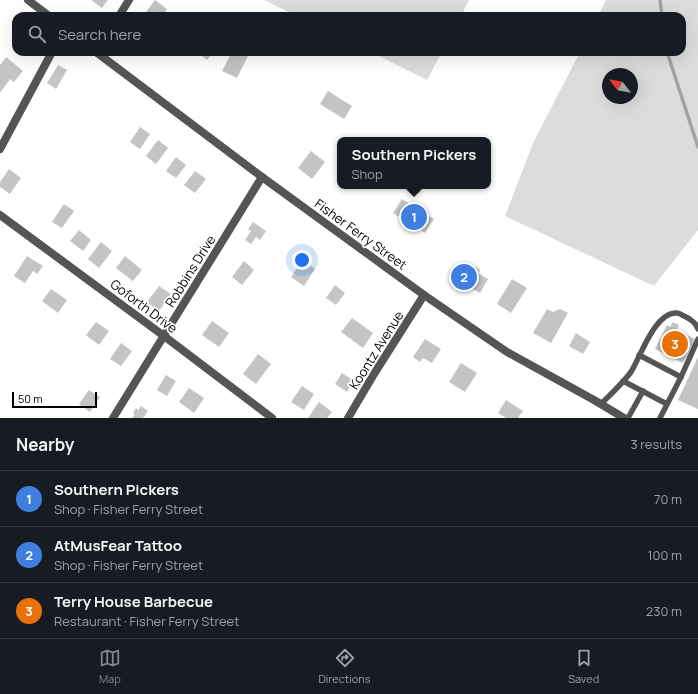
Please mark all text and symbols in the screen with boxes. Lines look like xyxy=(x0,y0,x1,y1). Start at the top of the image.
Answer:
search box xyxy=(12,12,686,56)
icon: search xyxy=(26,23,48,45)
text: Search here xyxy=(58,24,141,45)
north arrow xyxy=(602,68,638,104)
popup xyxy=(337,137,491,189)
text: Southern Pickers xyxy=(352,144,476,165)
text: Shop xyxy=(352,165,383,183)
street label: Fisher Ferry Street xyxy=(311,194,411,274)
pin: 1 xyxy=(401,202,427,232)
street label: Robbins Drive xyxy=(161,231,220,310)
your location xyxy=(292,250,312,270)
pin: 2 xyxy=(451,262,477,292)
street label: Goforth Drive xyxy=(107,275,181,337)
street label: Koontz Avenue xyxy=(345,307,408,393)
pin: 3 xyxy=(662,329,688,359)
scale bar xyxy=(12,390,97,409)
text: 50 m xyxy=(18,391,43,406)
text: Nearby xyxy=(16,433,74,456)
text: 3 results xyxy=(630,435,682,453)
text: Southern Pickers xyxy=(54,479,179,500)
text: 1 xyxy=(26,490,32,508)
text: 70 m xyxy=(654,490,682,508)
text: Shop · Fisher Ferry Street xyxy=(54,500,203,518)
text: AtMusFear Tattoo xyxy=(54,535,182,556)
text: 2 xyxy=(25,546,33,564)
text: 100 m xyxy=(647,546,682,564)
text: Shop · Fisher Ferry Street xyxy=(54,556,203,574)
text: Terry House Barbecue xyxy=(54,591,213,612)
text: 3 xyxy=(25,602,33,620)
text: 230 m xyxy=(646,602,682,620)
text: Restaurant · Fisher Ferry Street xyxy=(54,612,239,630)
tab: Map xyxy=(99,647,121,686)
tab: Directions xyxy=(318,647,371,686)
tab: Saved xyxy=(568,647,599,686)

